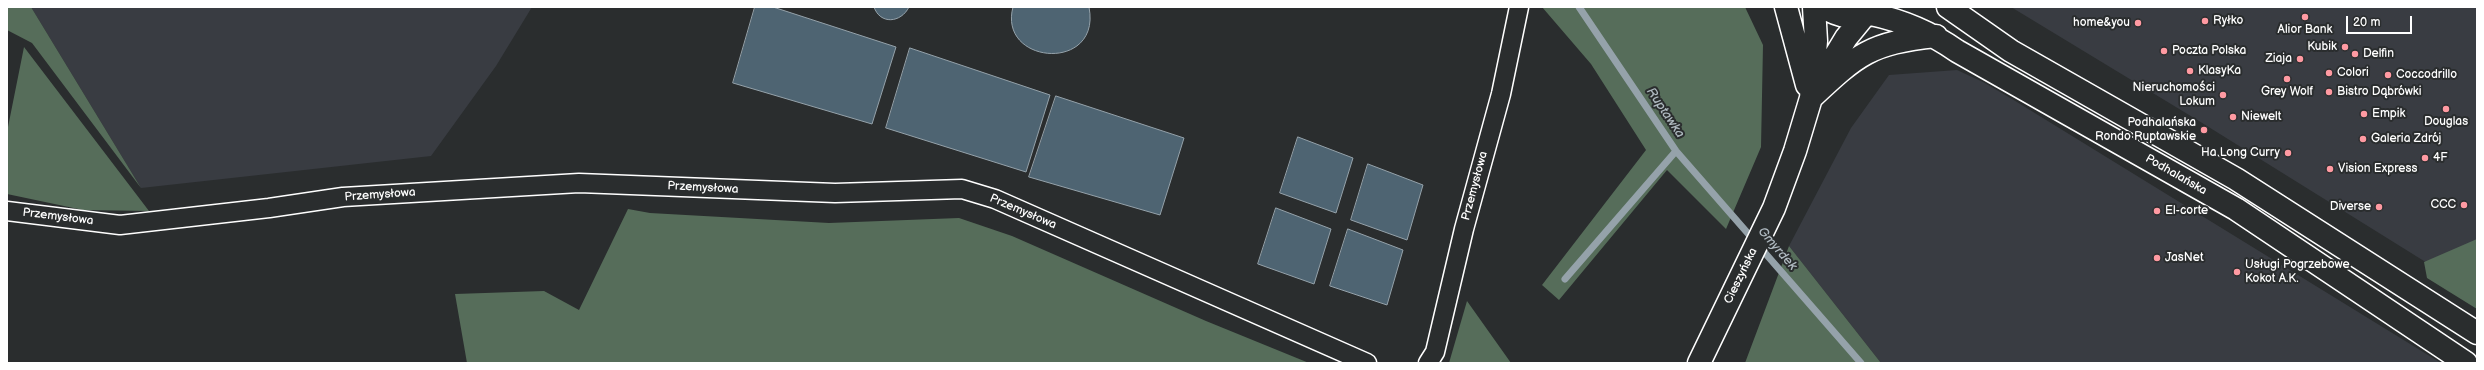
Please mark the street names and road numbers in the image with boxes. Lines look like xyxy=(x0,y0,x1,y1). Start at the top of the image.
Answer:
street label: Przemysłowa xyxy=(1459,150,1491,222)
street label: Podhalańska xyxy=(2143,152,2209,198)
street label: Przemysłowa xyxy=(667,179,739,197)
street label: Przemysłowa xyxy=(344,185,416,205)
street label: Przemysłowa xyxy=(987,191,1059,233)
street label: Przemysłowa xyxy=(22,206,94,228)
street label: Cieszyńska xyxy=(1721,246,1761,306)

